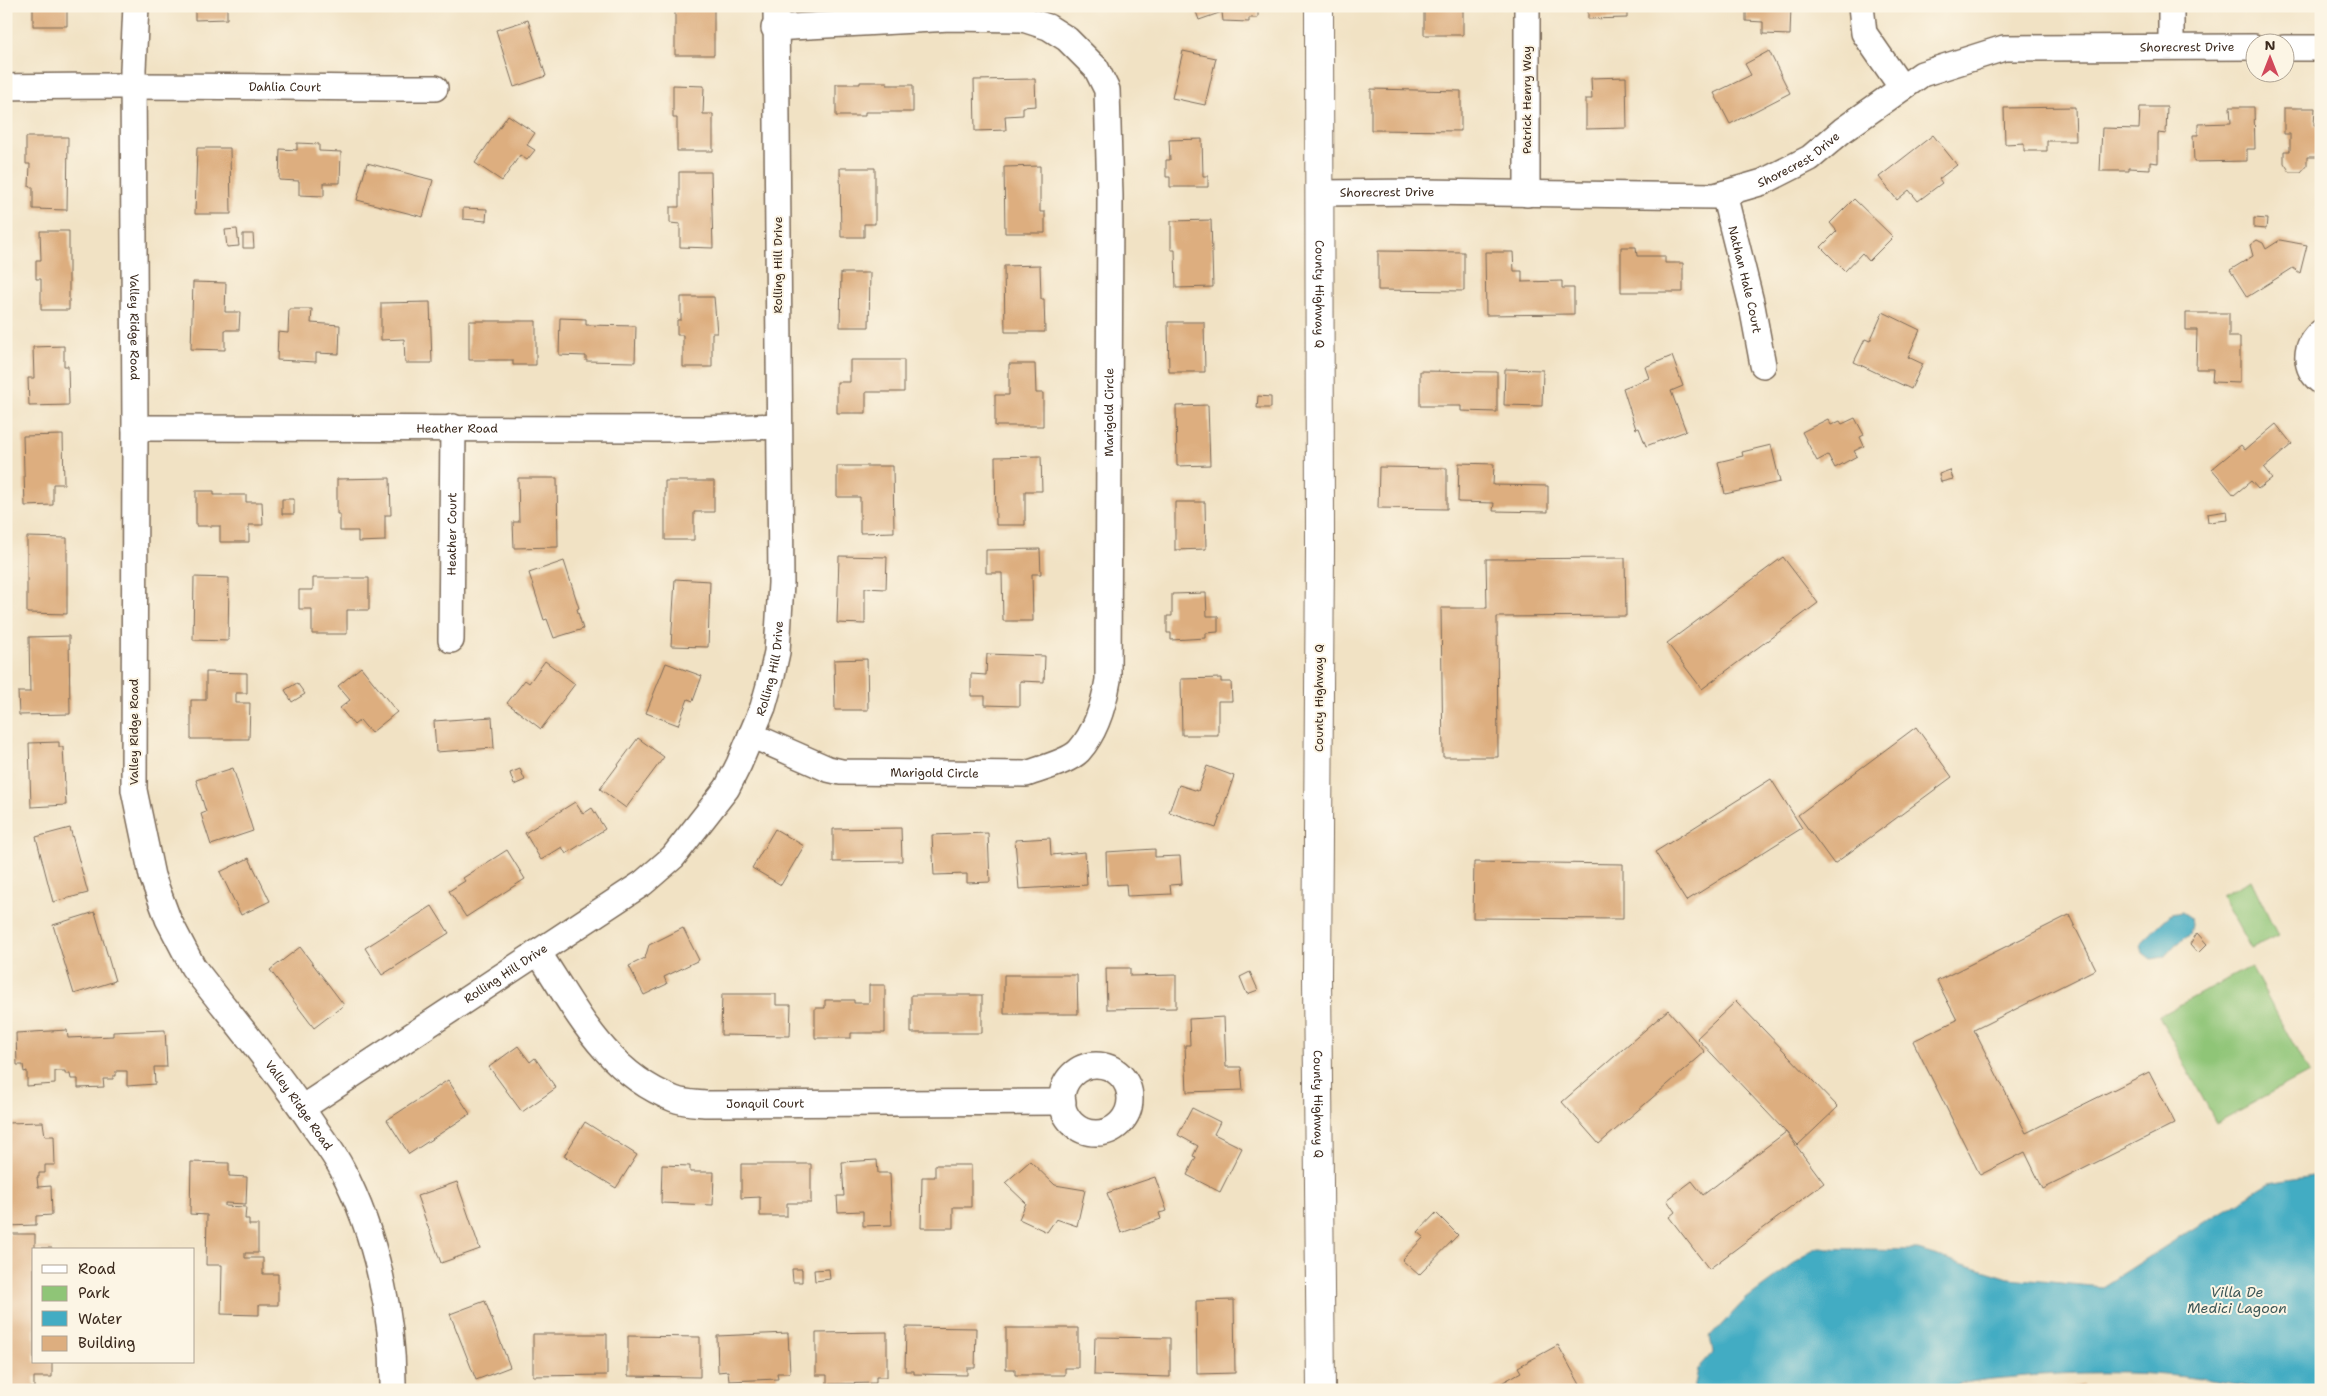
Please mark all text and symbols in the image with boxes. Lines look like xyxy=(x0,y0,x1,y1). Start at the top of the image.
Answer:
north arrow xyxy=(2244,32,2294,82)
text: N xyxy=(2264,36,2276,54)
street label: Shorecrest Drive xyxy=(2140,39,2235,55)
street label: Patrick Henry Way xyxy=(1519,46,1535,154)
street label: Dahlia Court xyxy=(249,79,321,95)
street label: Shorecrest Drive xyxy=(1756,128,1843,191)
street label: Shorecrest Drive xyxy=(1340,184,1435,201)
street label: Rolling Hill Drive xyxy=(770,216,786,313)
street label: Nathan Hale Court xyxy=(1724,224,1765,335)
street label: County Highway Q xyxy=(1311,240,1328,348)
street label: Valley Ridge Road xyxy=(126,274,143,381)
street label: Marigold Circle xyxy=(1101,368,1117,457)
street label: Heather Road xyxy=(416,420,498,437)
street label: Heather Court xyxy=(444,492,460,576)
street label: Rolling Hill Drive xyxy=(752,620,787,718)
street label: County Highway Q xyxy=(1311,644,1327,752)
street label: Valley Ridge Road xyxy=(126,678,142,785)
street label: Marigold Circle xyxy=(890,765,979,781)
street label: Rolling Hill Drive xyxy=(461,940,551,1007)
street label: County Highway Q xyxy=(1310,1050,1327,1158)
street label: Valley Ridge Road xyxy=(261,1057,336,1154)
street label: Jonquil Court xyxy=(726,1095,805,1112)
legend xyxy=(32,1248,195,1364)
text: Road xyxy=(78,1259,116,1279)
text: Park xyxy=(78,1283,110,1303)
water label: Villa De Medici Lagoon xyxy=(2187,1283,2287,1317)
text: Water xyxy=(78,1309,122,1329)
text: Building xyxy=(78,1333,135,1353)

